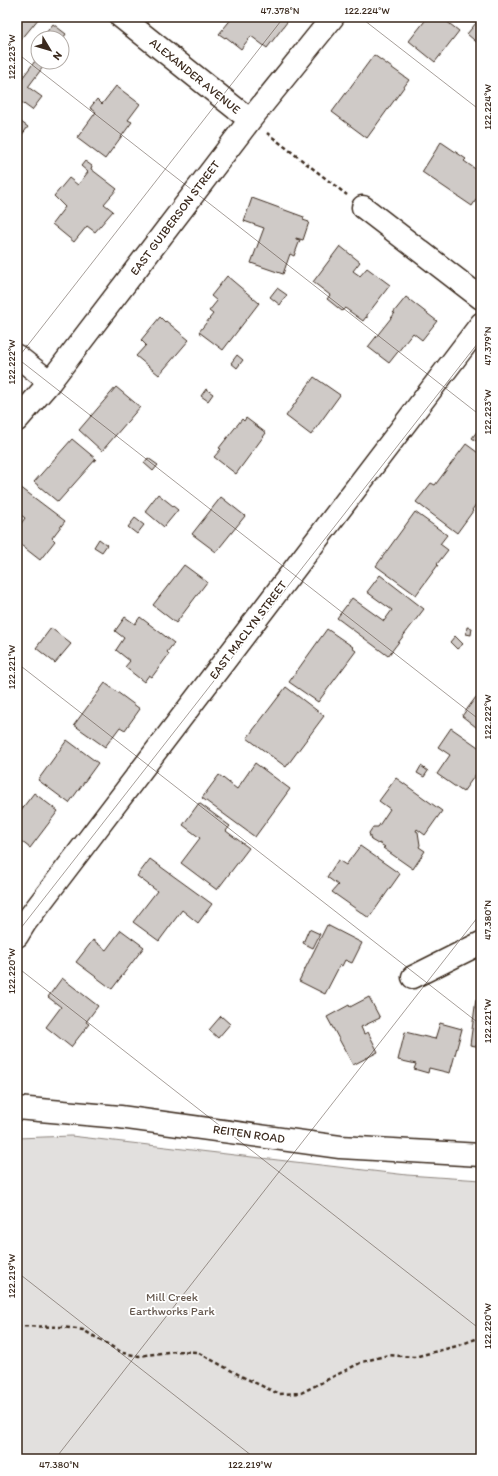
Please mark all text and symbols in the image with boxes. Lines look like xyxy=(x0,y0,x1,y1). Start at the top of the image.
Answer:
text: 47.378°N xyxy=(260,4,300,17)
text: 122.224°W xyxy=(344,4,390,17)
north arrow xyxy=(30,30,70,70)
text: 122.223°W xyxy=(5,34,18,80)
street label: ALEXANDER AVENUE xyxy=(147,35,243,117)
text: N xyxy=(50,49,65,63)
text: 122.224°W xyxy=(481,84,494,130)
street label: EAST GUIBERSON STREET xyxy=(127,158,223,278)
text: 47.379°N xyxy=(481,326,494,365)
text: 122.222°W xyxy=(5,339,18,384)
text: 122.223°W xyxy=(481,389,494,435)
street label: EAST MACLYN STREET xyxy=(206,578,290,682)
text: 122.221°W xyxy=(5,644,18,689)
text: 122.222°W xyxy=(481,694,494,739)
text: 47.380°N xyxy=(481,900,494,940)
text: 122.220°W xyxy=(5,948,18,994)
text: 122.221°W xyxy=(481,998,494,1043)
street label: REITEN ROAD xyxy=(212,1122,286,1146)
text: 122.219°W xyxy=(5,1253,18,1298)
park label: Mill Creek Earthworks Park xyxy=(129,1290,215,1318)
text: 122.220°W xyxy=(481,1303,494,1349)
text: 47.380°N xyxy=(39,1458,79,1471)
text: 122.219°W xyxy=(228,1458,273,1471)

